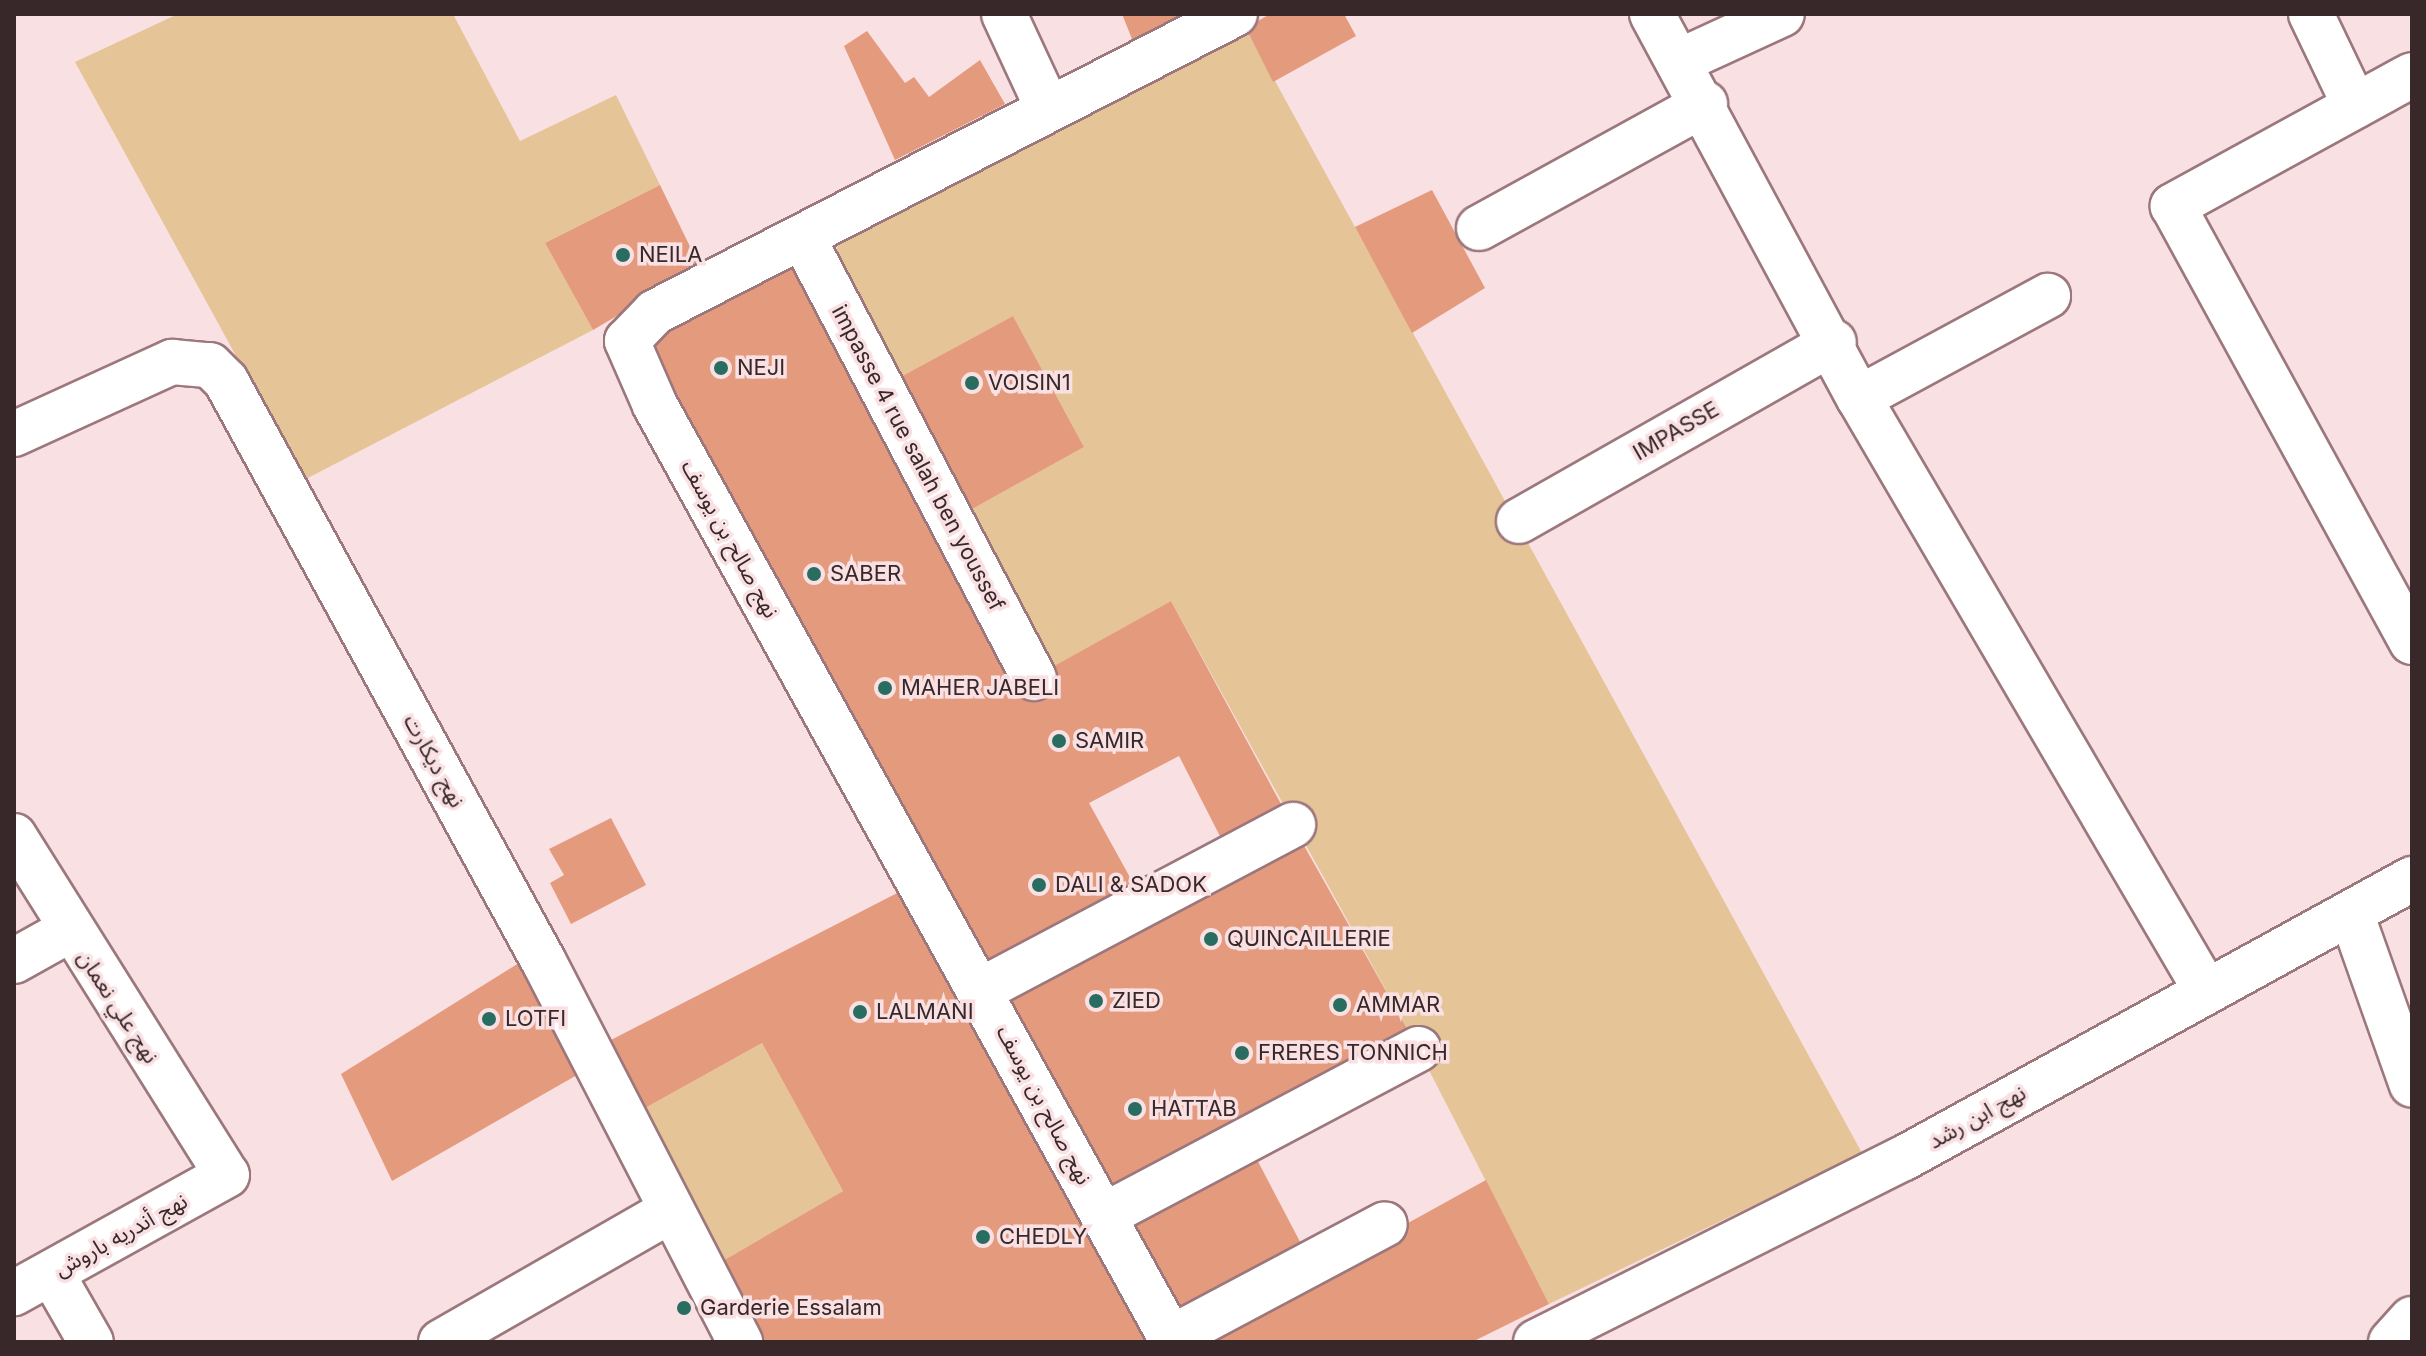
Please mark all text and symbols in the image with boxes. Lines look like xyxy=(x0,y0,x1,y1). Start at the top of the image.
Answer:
place label: NEILA xyxy=(639,242,702,268)
marker: NEILA xyxy=(614,246,632,264)
street label: impasse 4 rue salah ben youssef xyxy=(826,301,1010,615)
place label: NEJI xyxy=(737,355,785,381)
marker: NEJI xyxy=(712,359,730,377)
place label: VOISIN1 xyxy=(988,370,1071,396)
marker: VOISIN1 xyxy=(963,374,981,392)
street label: IMPASSE xyxy=(1628,396,1724,466)
street label: نهج صالح بن يوسف xyxy=(676,455,784,623)
place label: SABER xyxy=(830,561,901,587)
marker: SABER xyxy=(805,565,823,583)
place label: MAHER JABELI xyxy=(901,675,1059,701)
marker: MAHER JABELI xyxy=(876,679,894,697)
street label: نهج ديكارت xyxy=(398,710,470,812)
place label: SAMIR xyxy=(1075,728,1144,754)
marker: SAMIR xyxy=(1050,732,1068,750)
place label: DALI & SADOK xyxy=(1055,872,1207,898)
marker: DALI & SADOK xyxy=(1030,876,1048,894)
place label: QUINCAILLERIE xyxy=(1227,926,1391,952)
marker: QUINCAILLERIE xyxy=(1202,930,1220,948)
street label: نهج علي نعمان xyxy=(72,946,164,1068)
place label: ZIED xyxy=(1112,988,1161,1014)
marker: ZIED xyxy=(1087,992,1105,1010)
place label: AMMAR xyxy=(1356,992,1440,1018)
marker: AMMAR xyxy=(1331,996,1349,1014)
place label: LALMANI xyxy=(876,999,974,1025)
marker: LALMANI xyxy=(851,1003,869,1021)
place label: LOTFI xyxy=(505,1006,566,1032)
marker: LOTFI xyxy=(480,1010,498,1028)
street label: نهج صالح بن يوسف xyxy=(991,1021,1097,1189)
place label: FRERES TONNICH xyxy=(1258,1040,1448,1066)
marker: FRERES TONNICH xyxy=(1233,1044,1251,1062)
street label: نهج ابن رشد xyxy=(1924,1079,2030,1155)
place label: HATTAB xyxy=(1151,1096,1237,1122)
marker: HATTAB xyxy=(1126,1100,1144,1118)
street label: نهج أندريه باروش xyxy=(50,1188,192,1282)
place label: CHEDLY xyxy=(999,1224,1087,1250)
marker: CHEDLY xyxy=(974,1228,992,1246)
place label: Garderie Essalam xyxy=(700,1295,882,1321)
marker: Garderie Essalam xyxy=(675,1299,693,1317)

